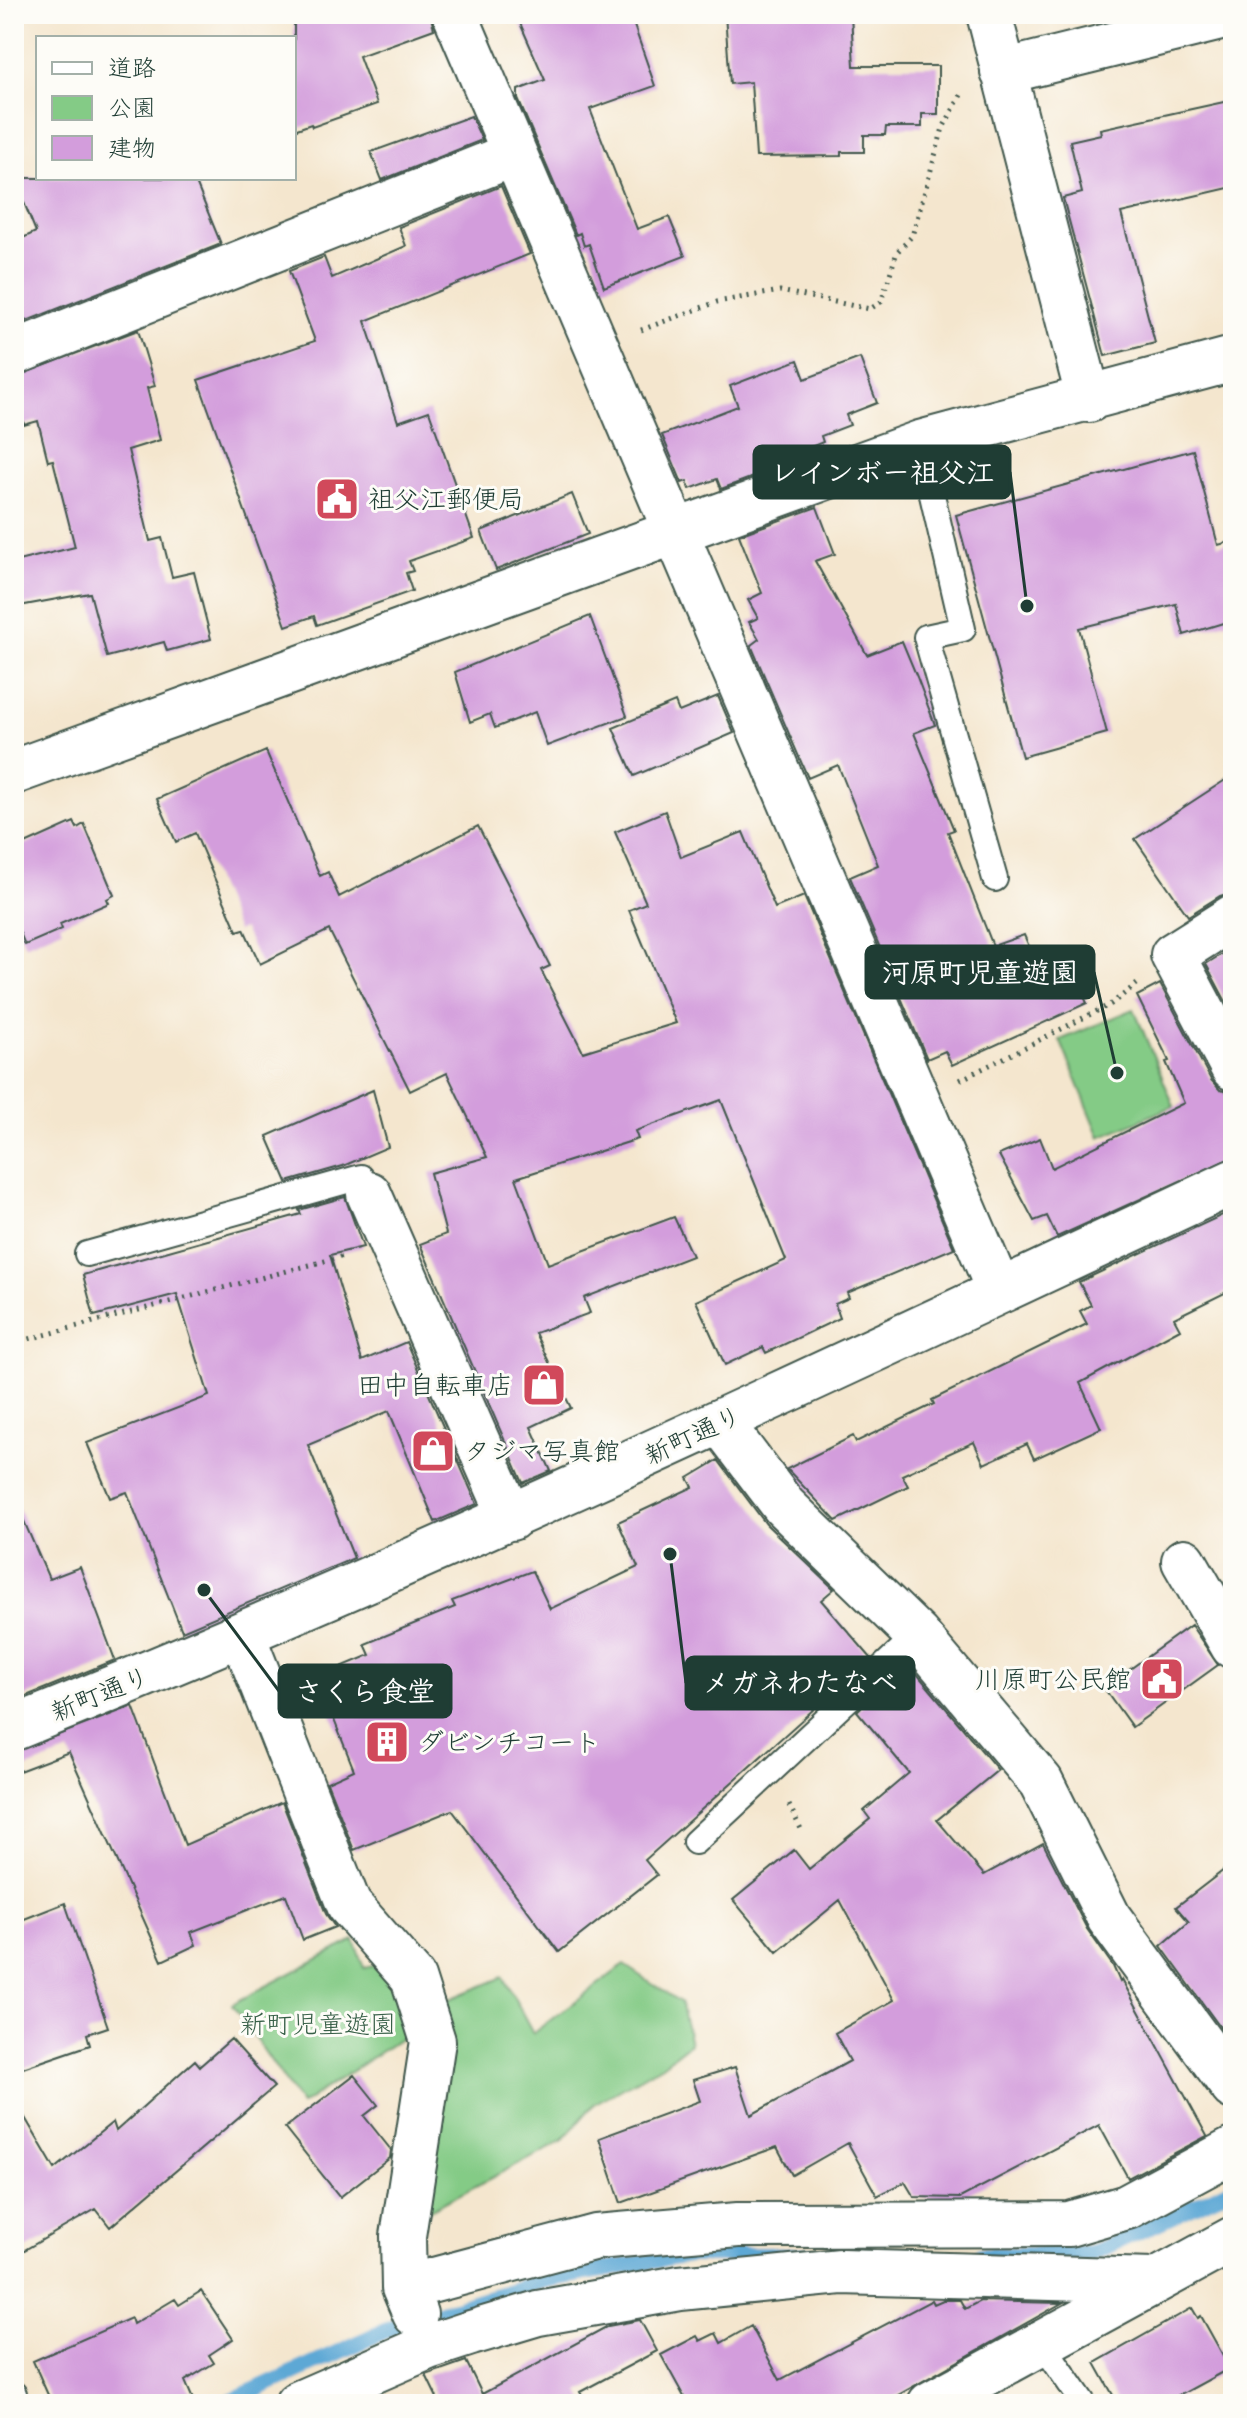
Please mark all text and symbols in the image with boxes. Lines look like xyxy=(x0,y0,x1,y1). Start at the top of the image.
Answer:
legend xyxy=(36,36,296,180)
text: 道路 xyxy=(108,54,156,88)
text: 公園 xyxy=(108,94,156,128)
text: 建物 xyxy=(108,134,156,168)
callout: レインボー祖父江 xyxy=(754,446,1010,498)
text: レインボー祖父江 xyxy=(770,457,994,497)
public building icon: 祖父江郵便局 xyxy=(313,475,361,523)
place label: 祖父江郵便局 xyxy=(368,484,524,521)
callout: 河原町児童遊園 xyxy=(866,946,1094,998)
text: 河原町児童遊園 xyxy=(882,957,1078,997)
shop icon: 田中自転車店 xyxy=(520,1361,568,1409)
place label: 田中自転車店 xyxy=(357,1370,513,1407)
street label: 新町通り xyxy=(640,1399,749,1477)
shop icon: タジマ写真館 xyxy=(409,1427,457,1475)
place label: タジマ写真館 xyxy=(464,1436,620,1473)
public building icon: 川原町公民館 xyxy=(1138,1655,1186,1703)
callout: メガネわたなべ xyxy=(686,1657,914,1709)
street label: 新町通り xyxy=(46,1661,156,1734)
place label: 川原町公民館 xyxy=(975,1664,1131,1701)
callout: さくら食堂 xyxy=(279,1665,451,1717)
text: メガネわたなべ xyxy=(702,1667,898,1707)
text: さくら食堂 xyxy=(295,1676,435,1716)
building icon: ダビンチコート xyxy=(363,1718,411,1766)
place label: ダビンチコート xyxy=(418,1727,601,1764)
park label: 新町児童遊園 xyxy=(240,2009,396,2046)

